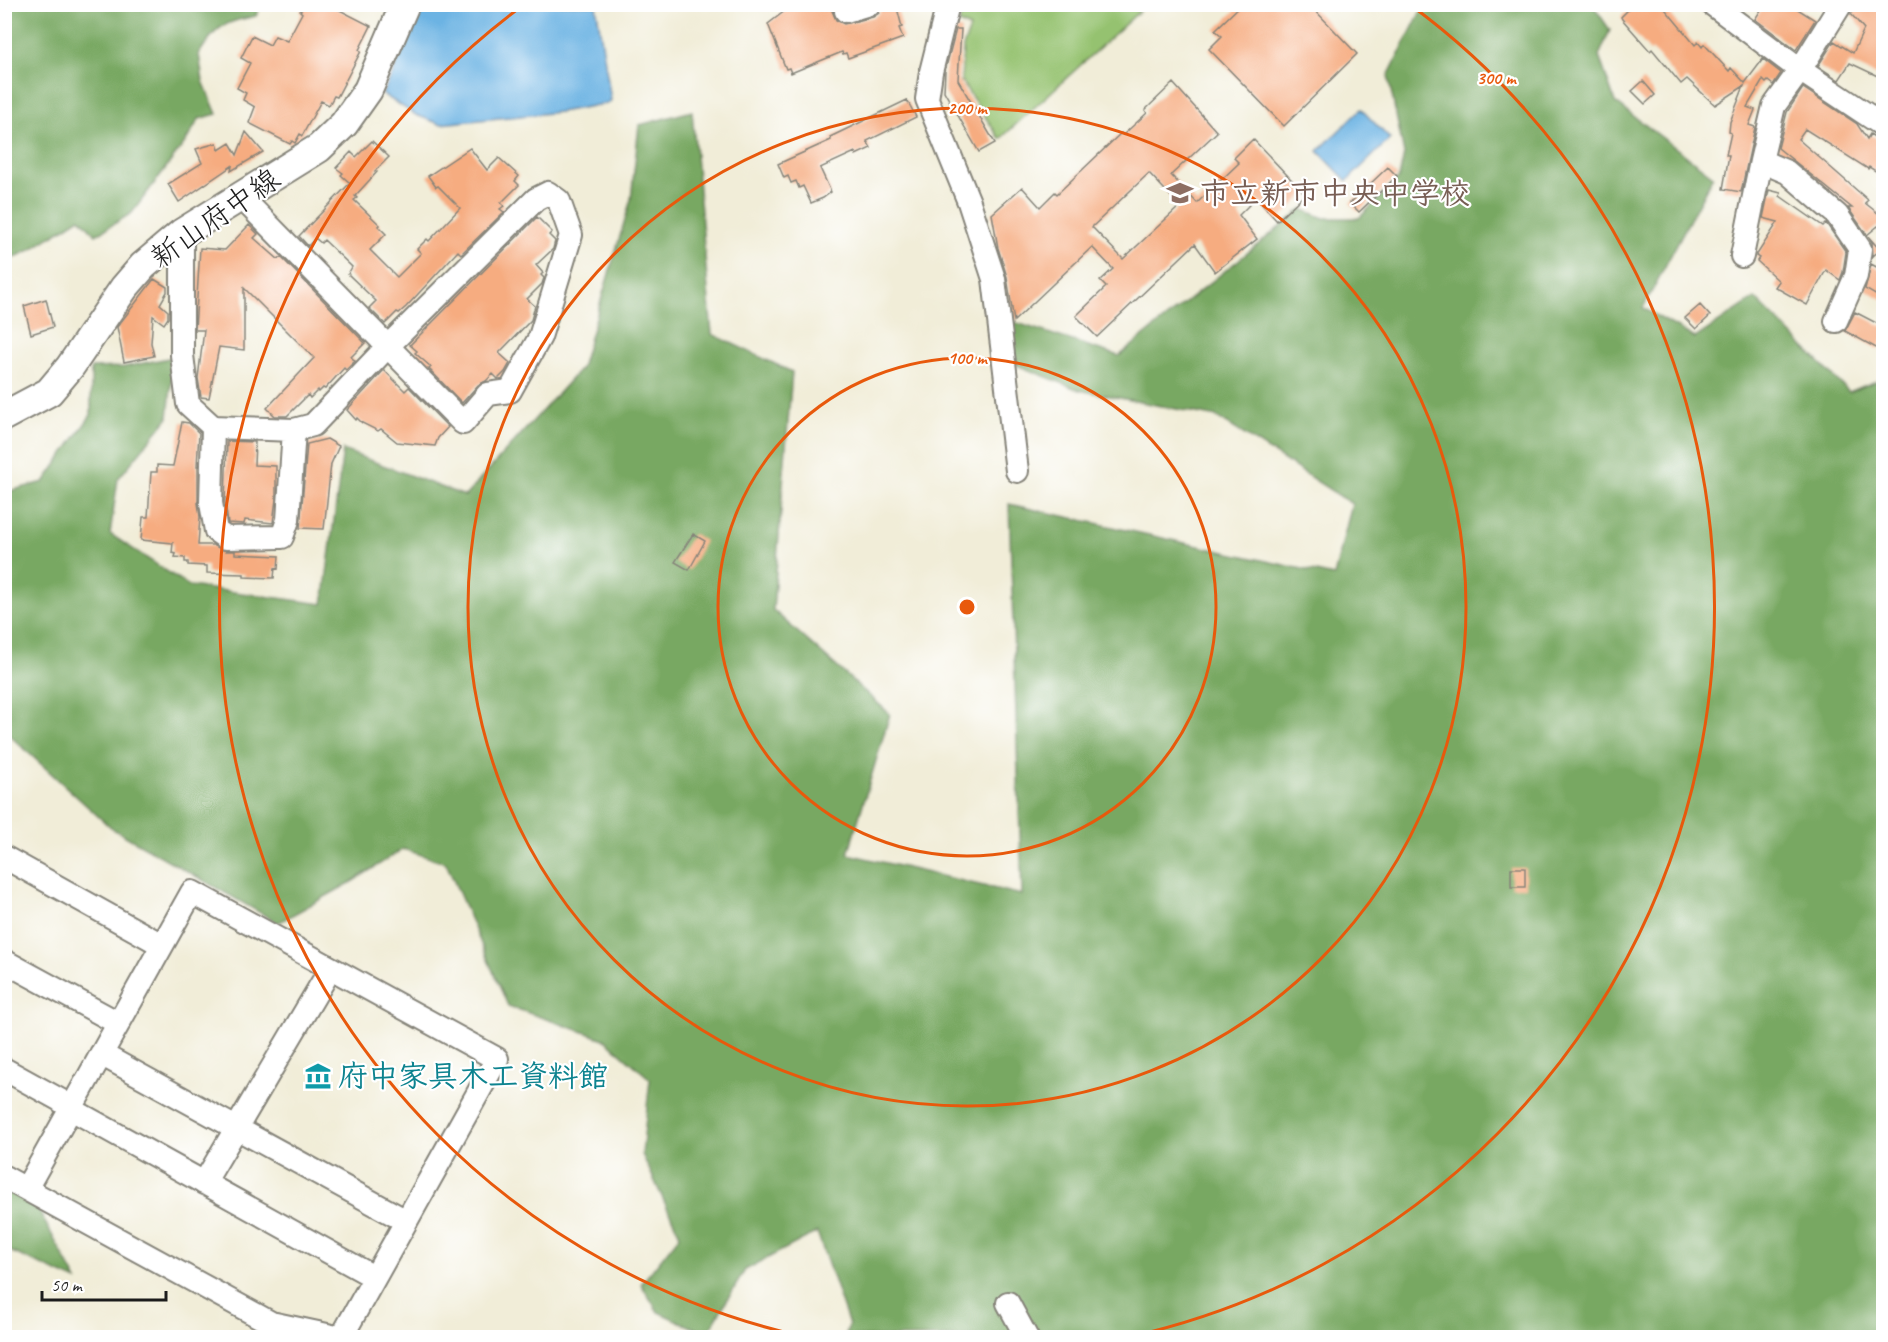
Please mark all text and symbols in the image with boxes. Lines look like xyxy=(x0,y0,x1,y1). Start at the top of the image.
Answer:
text: 300 m xyxy=(1477,67,1517,89)
text: 200 m xyxy=(948,97,988,119)
street label: 新山府中線 xyxy=(143,159,287,277)
place label: 市立新市中央中学校 xyxy=(1200,174,1470,212)
school or university icon: 市立新市中央中学校 xyxy=(1165,178,1195,208)
text: 100 m xyxy=(948,347,988,369)
centre of rings xyxy=(957,597,977,617)
place label: 府中家具木工資料館 xyxy=(338,1057,608,1095)
museum icon: 府中家具木工資料館 xyxy=(303,1061,333,1091)
scale bar xyxy=(42,1264,166,1302)
text: 50 m xyxy=(51,1274,84,1296)

